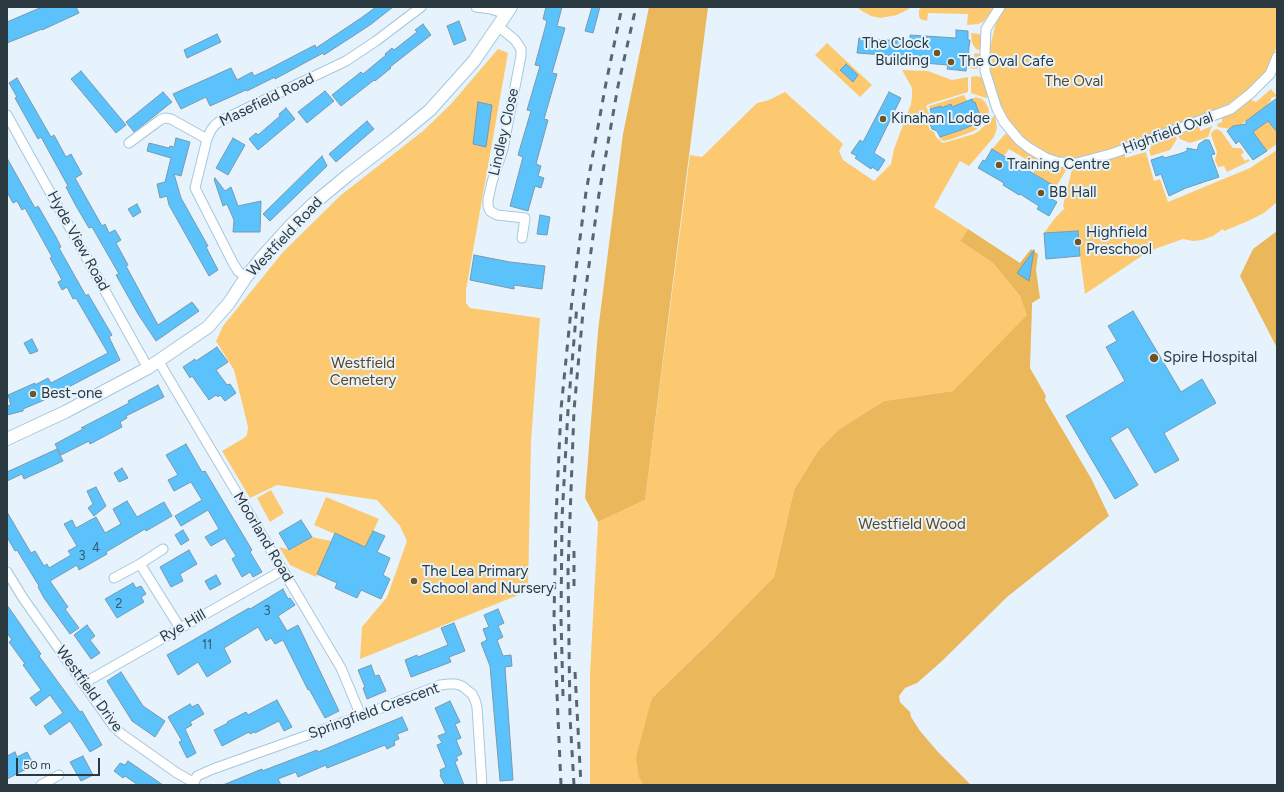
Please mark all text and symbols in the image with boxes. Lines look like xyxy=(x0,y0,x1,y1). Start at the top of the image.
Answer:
place label: The Clock Building xyxy=(862,35,929,70)
marker: The Clock Building xyxy=(932,48,942,58)
place label: The Oval Cafe xyxy=(959,53,1054,71)
marker: The Oval Cafe xyxy=(946,57,956,67)
street label: Masefield Road xyxy=(217,69,317,131)
park label: The Oval xyxy=(1045,73,1103,91)
street label: Lindley Close xyxy=(485,86,523,178)
street label: Highfield Oval xyxy=(1120,108,1216,158)
place label: Kinahan Lodge xyxy=(891,110,990,128)
marker: Kinahan Lodge xyxy=(878,114,888,124)
place label: Training Centre xyxy=(1007,156,1110,174)
marker: Training Centre xyxy=(994,160,1004,170)
place label: BB Hall xyxy=(1049,184,1097,202)
street label: Hyde View Road xyxy=(43,188,113,294)
marker: BB Hall xyxy=(1036,188,1046,198)
street label: Westfield Road xyxy=(244,194,326,280)
place label: Highfield Preschool xyxy=(1086,224,1152,259)
marker: Highfield Preschool xyxy=(1073,237,1083,247)
place label: Spire Hospital xyxy=(1163,349,1257,367)
marker: Spire Hospital xyxy=(1148,352,1160,364)
park label: Westfield Cemetery xyxy=(330,355,396,390)
place label: Best-one xyxy=(41,385,103,403)
marker: Best-one xyxy=(28,389,38,399)
street label: Moorland Road xyxy=(229,489,297,585)
park label: Westfield Wood xyxy=(858,516,966,534)
house number: 4 xyxy=(92,540,100,556)
house number: 3 xyxy=(78,548,86,564)
place label: The Lea Primary School and Nursery xyxy=(422,563,554,598)
marker: The Lea Primary School and Nursery xyxy=(409,576,419,586)
house number: 2 xyxy=(115,596,123,612)
house number: 3 xyxy=(263,603,271,619)
street label: Rye Hill xyxy=(157,606,209,646)
house number: 11 xyxy=(202,637,212,653)
street label: Westfield Drive xyxy=(52,642,126,736)
street label: Springfield Crescent xyxy=(306,679,442,743)
scale bar xyxy=(18,750,102,776)
text: 50 m xyxy=(23,758,51,772)

